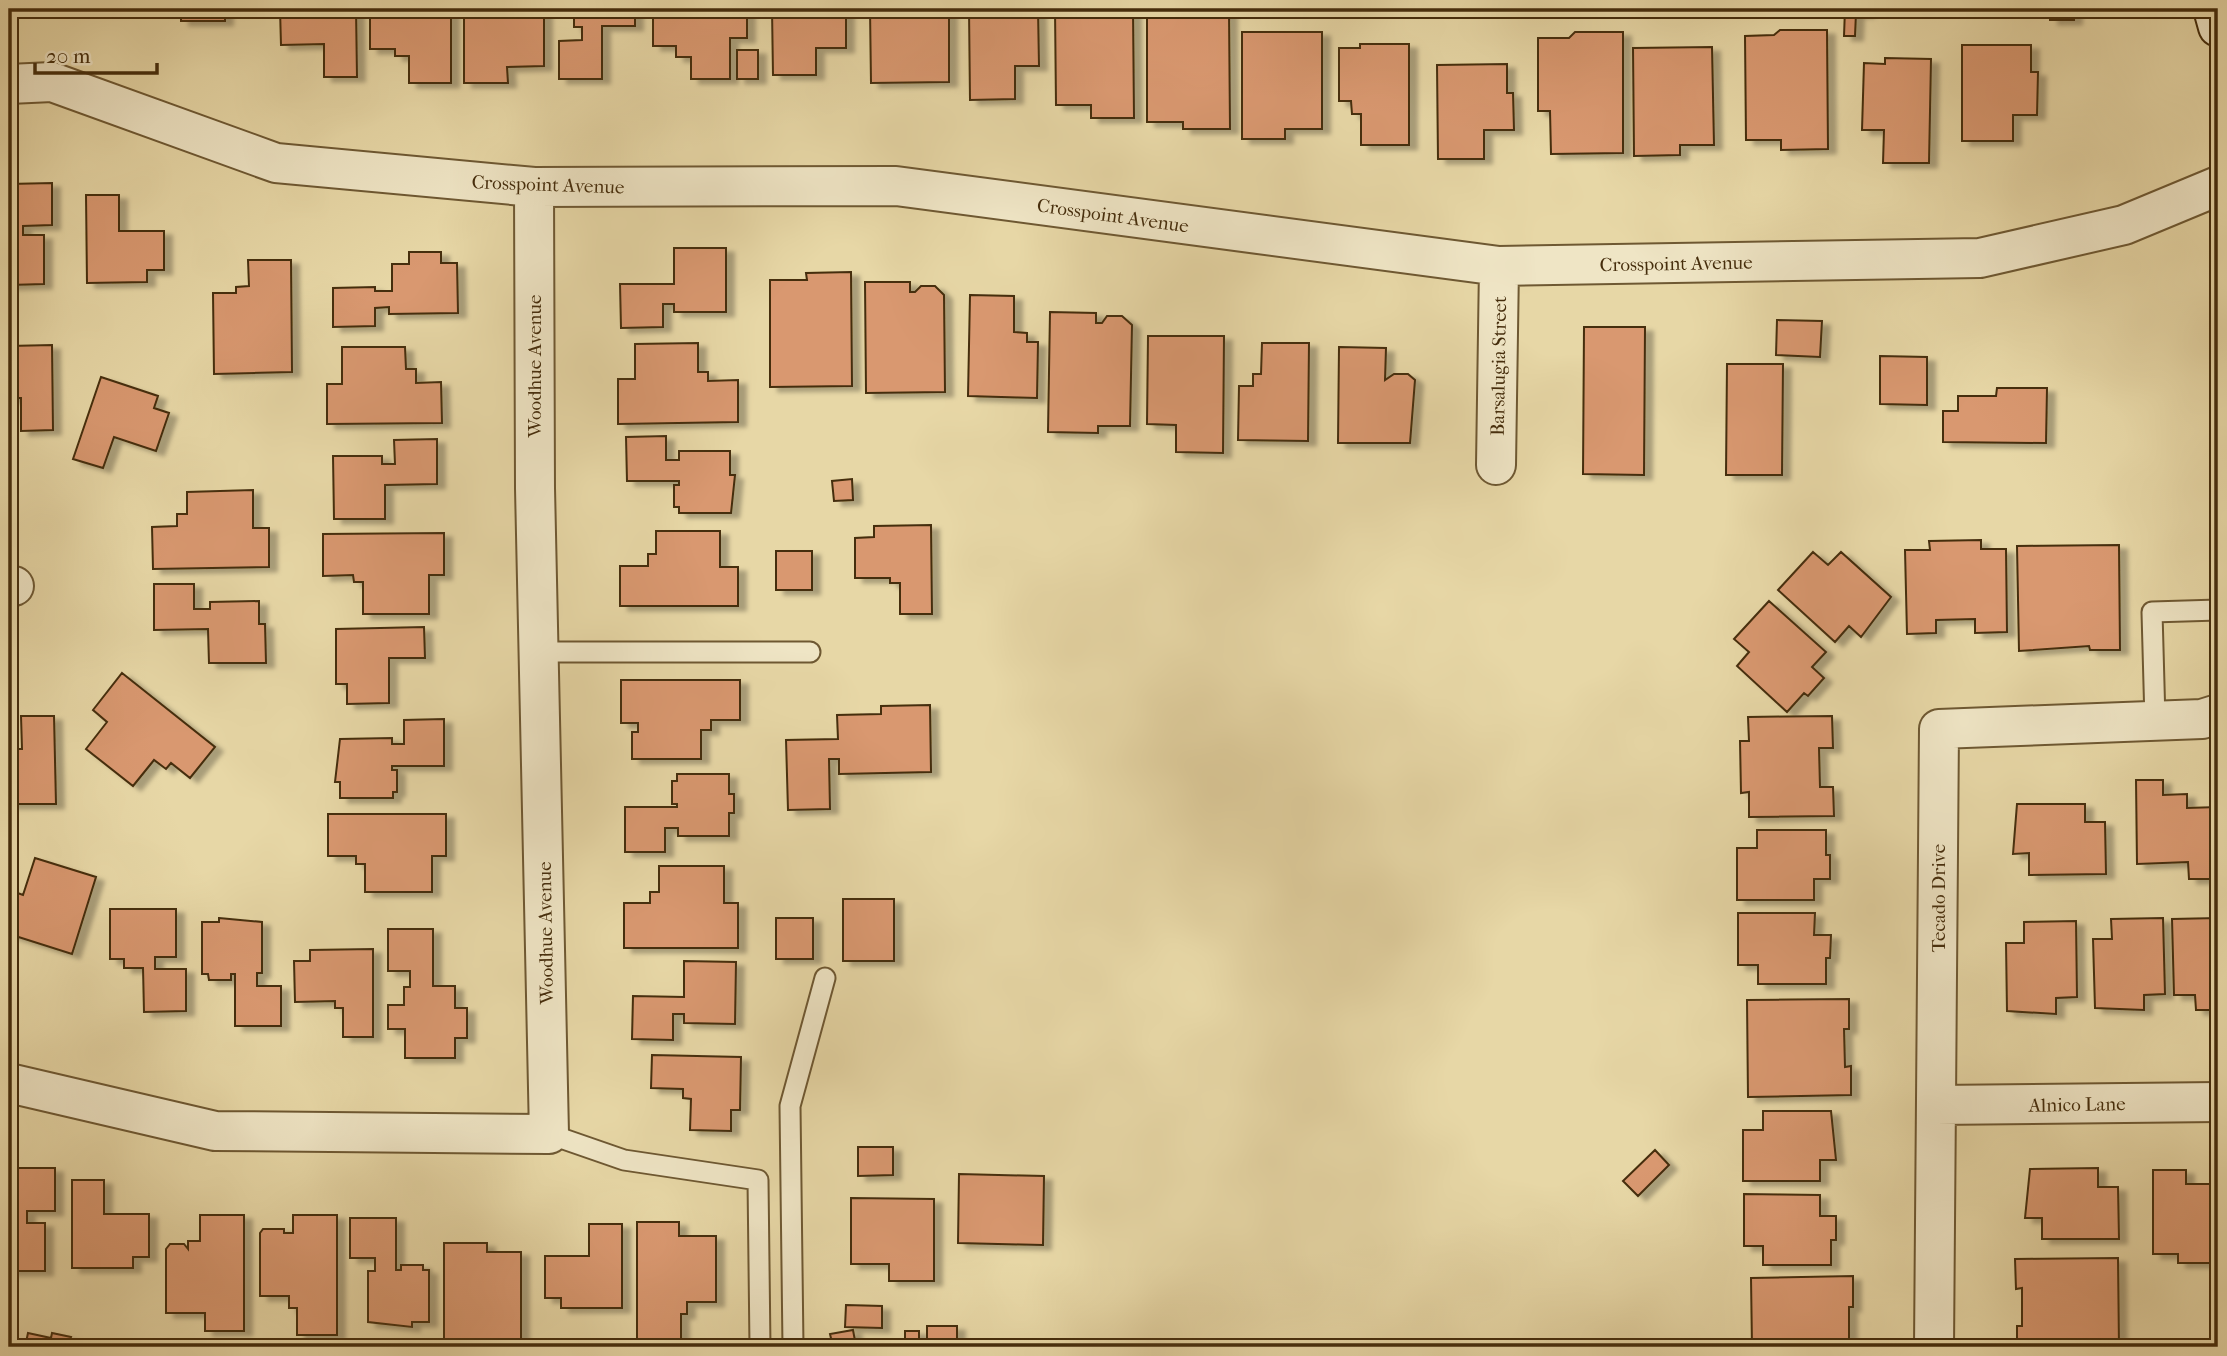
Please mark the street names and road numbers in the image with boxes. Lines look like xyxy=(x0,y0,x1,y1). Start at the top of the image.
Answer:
street label: Crosspoint Avenue xyxy=(471,171,625,199)
street label: Crosspoint Avenue xyxy=(1036,194,1190,238)
street label: Crosspoint Avenue xyxy=(1599,252,1753,276)
street label: Woodhue Avenue xyxy=(524,295,546,438)
street label: Barsalugia Street xyxy=(1487,296,1511,436)
street label: Tecado Drive xyxy=(1928,844,1950,952)
street label: Woodhue Avenue xyxy=(534,861,558,1006)
street label: Alnico Lane xyxy=(2027,1093,2126,1117)

